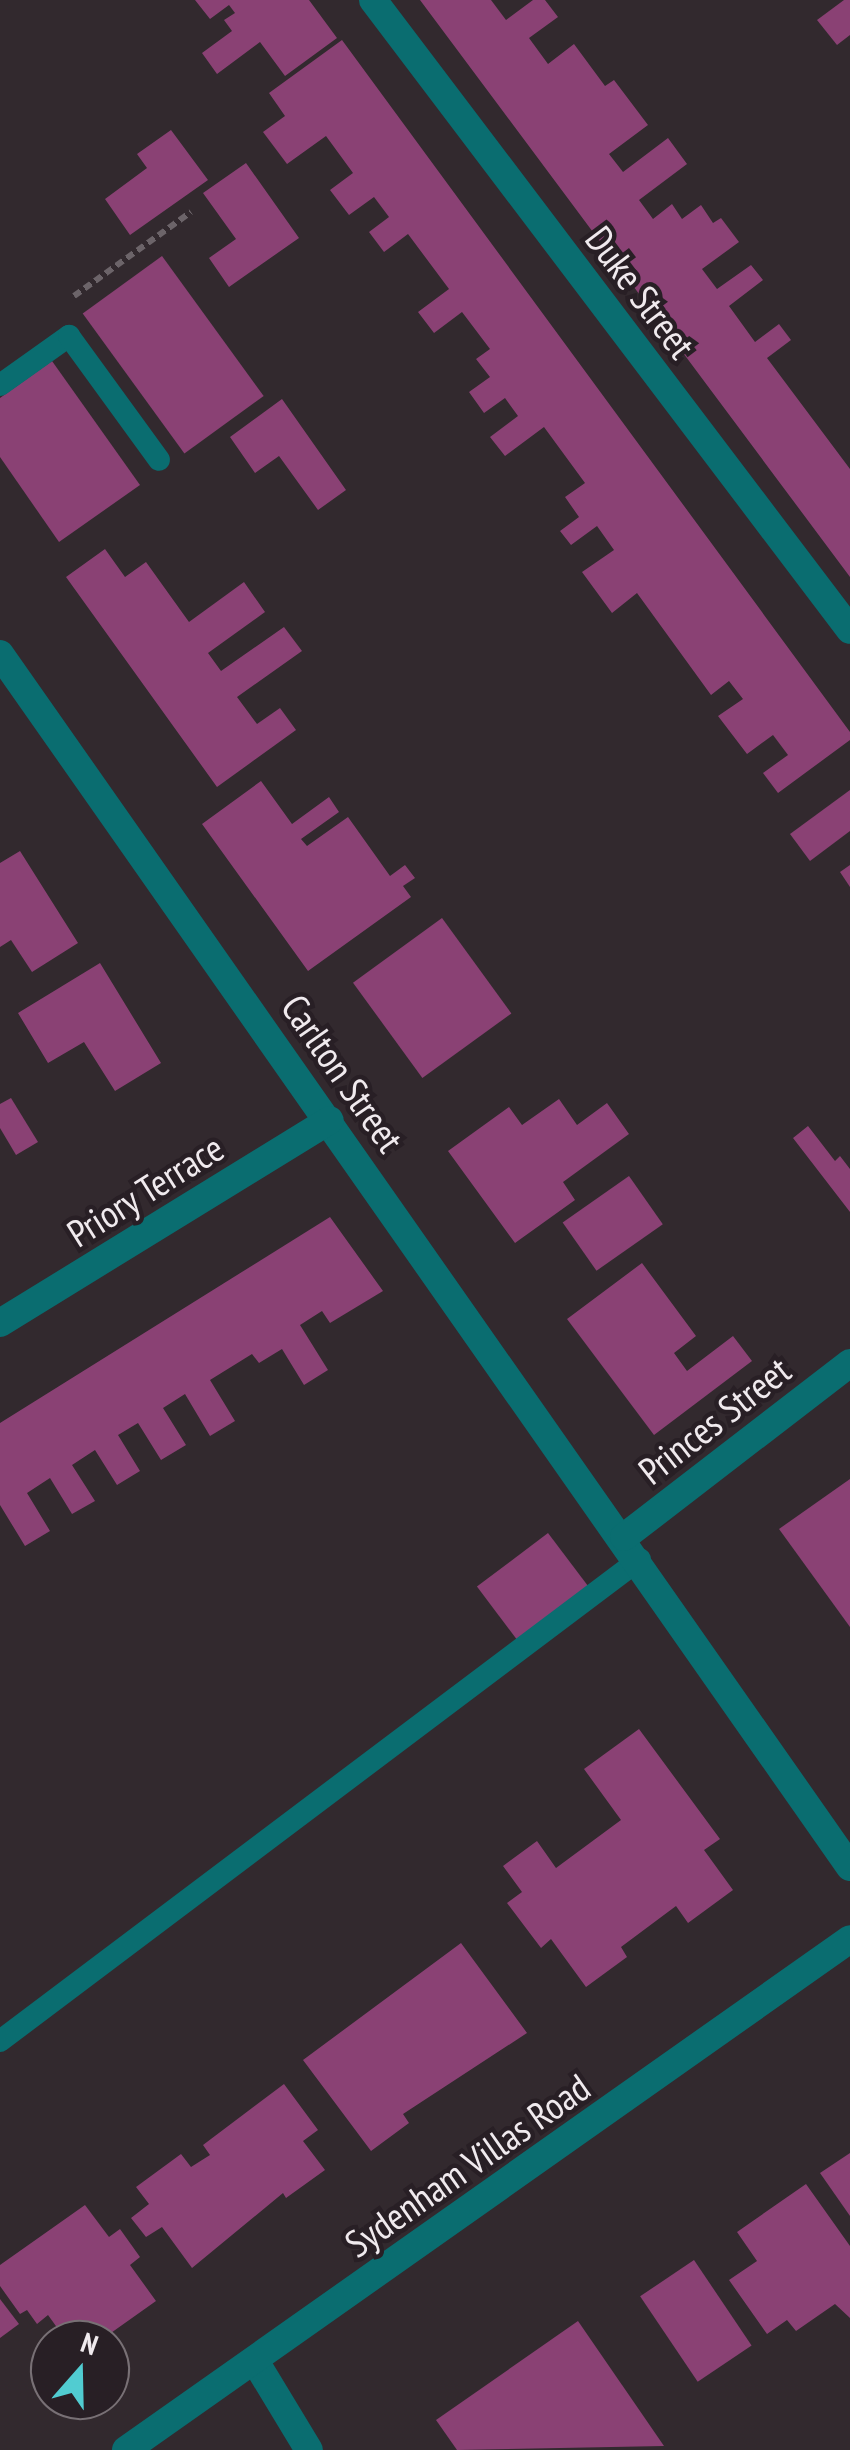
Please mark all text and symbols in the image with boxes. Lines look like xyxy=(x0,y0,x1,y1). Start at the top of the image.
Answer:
street label: Duke Street xyxy=(577,217,705,367)
street label: Carlton Street xyxy=(272,986,414,1160)
street label: Priory Terrace xyxy=(58,1124,232,1256)
street label: Princes Street xyxy=(629,1347,799,1493)
street label: Sydenham Villas Road xyxy=(336,2064,598,2266)
north arrow xyxy=(30,2320,130,2420)
text: N xyxy=(76,2323,103,2363)

